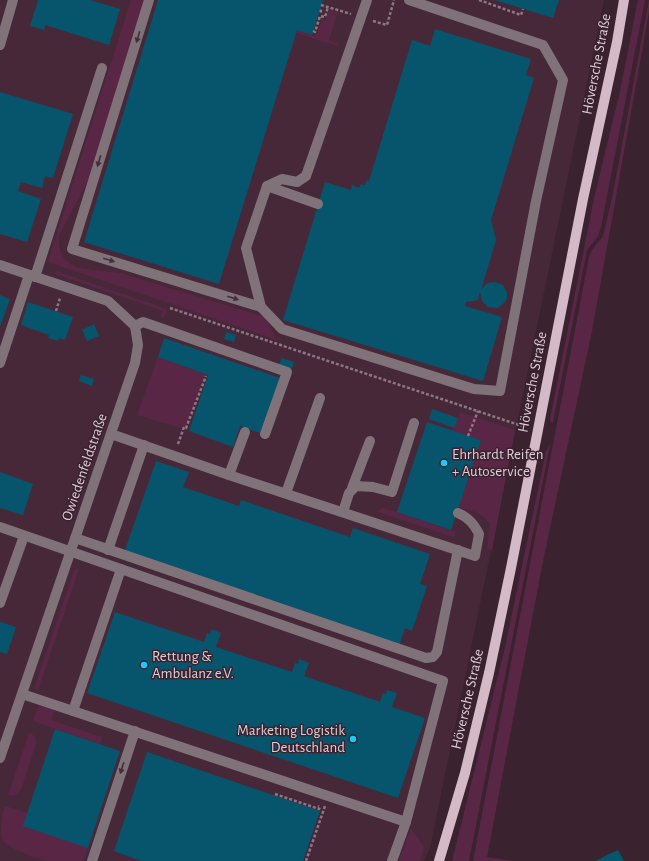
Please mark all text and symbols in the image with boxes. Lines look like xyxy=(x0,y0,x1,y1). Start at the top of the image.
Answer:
street label: Höversche Straße xyxy=(579,12,614,116)
one-way arrow xyxy=(134,32,140,44)
one-way arrow xyxy=(96,156,102,168)
one-way arrow xyxy=(103,257,115,263)
one-way arrow xyxy=(227,295,239,301)
street label: Höversche Straße xyxy=(515,330,550,434)
street label: Owiedenfeldstraße xyxy=(59,412,110,523)
place label: Ehrhardt Reifen + Autoservice xyxy=(452,447,543,479)
marker: Ehrhardt Reifen + Autoservice xyxy=(439,458,449,468)
street label: Höversche Straße xyxy=(449,648,486,751)
place label: Rettung & Ambulanz e.V. xyxy=(152,649,234,681)
marker: Rettung & Ambulanz e.V. xyxy=(139,660,149,670)
place label: Marketing Logistik Deutschland xyxy=(237,723,345,755)
marker: Marketing Logistik Deutschland xyxy=(348,734,358,744)
one-way arrow xyxy=(119,763,125,775)

